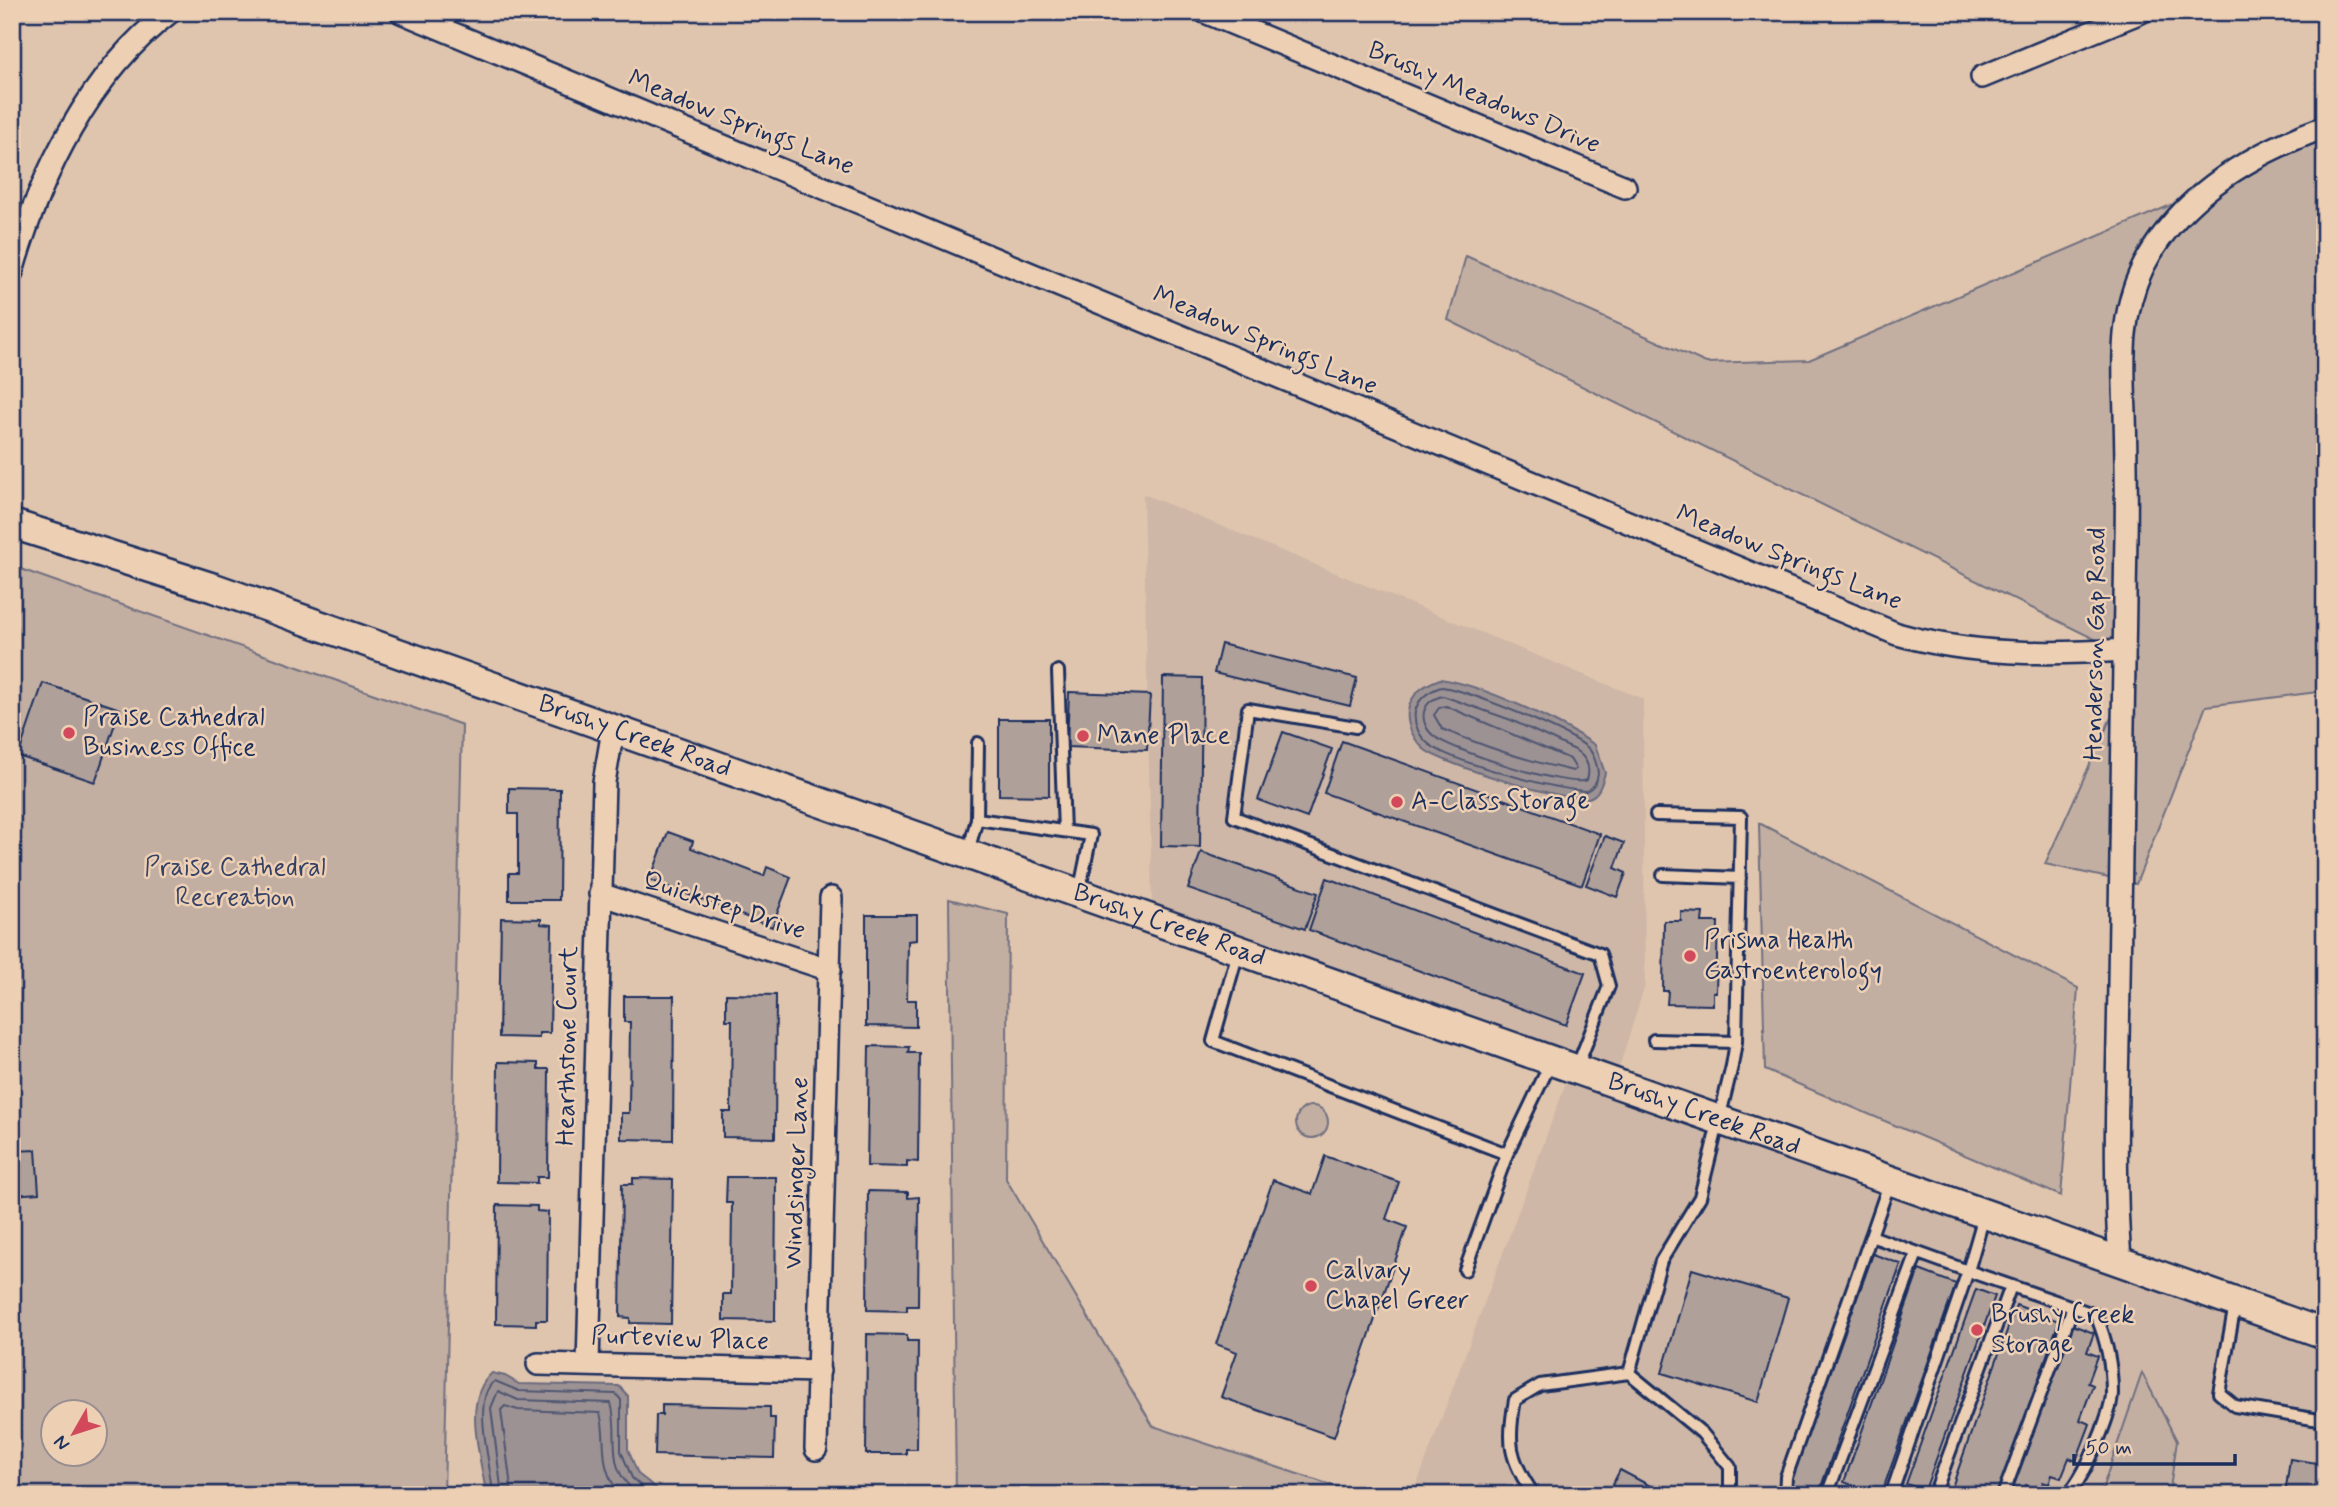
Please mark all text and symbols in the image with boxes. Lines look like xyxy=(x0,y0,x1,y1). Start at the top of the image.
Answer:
street label: Brushy Meadows Drive xyxy=(1363,34,1605,162)
street label: Meadow Springs Lane xyxy=(622,62,859,187)
street label: Meadow Springs Lane xyxy=(1146,278,1383,407)
street label: Meadow Springs Lane xyxy=(1670,497,1907,622)
street label: Henderson Gap Road xyxy=(2077,527,2115,761)
street label: Brushy Creek Road xyxy=(534,687,735,786)
place label: Praise Cathedral Business Office xyxy=(83,701,265,765)
place label: Mane Place xyxy=(1097,719,1231,753)
marker: Praise Cathedral Business Office xyxy=(61,725,77,741)
marker: Mane Place xyxy=(1075,728,1091,744)
place label: A-Class Storage xyxy=(1411,785,1590,822)
marker: A-Class Storage xyxy=(1389,794,1405,810)
park label: Praise Cathedral Recreation xyxy=(144,851,326,915)
street label: Quickstep Drive xyxy=(638,864,810,948)
street label: Brushy Creek Road xyxy=(1068,876,1270,975)
place label: Prisma Health Gastroenterology xyxy=(1704,924,1882,991)
street label: Hearthstone Court xyxy=(549,946,587,1146)
marker: Prisma Health Gastroenterology xyxy=(1682,948,1698,964)
street label: Brushy Creek Road xyxy=(1603,1065,1805,1164)
street label: Windsinger Lane xyxy=(777,1076,819,1270)
place label: Calvary Chapel Greer xyxy=(1325,1254,1469,1318)
marker: Calvary Chapel Greer xyxy=(1303,1278,1319,1294)
place label: Brushy Creek Storage xyxy=(1991,1298,2134,1362)
street label: Purteview Place xyxy=(590,1319,770,1359)
marker: Brushy Creek Storage xyxy=(1969,1322,1985,1338)
north arrow xyxy=(38,1398,108,1468)
scale bar xyxy=(2074,1423,2236,1467)
text: N xyxy=(48,1430,76,1456)
text: 50 m xyxy=(2085,1434,2132,1462)

